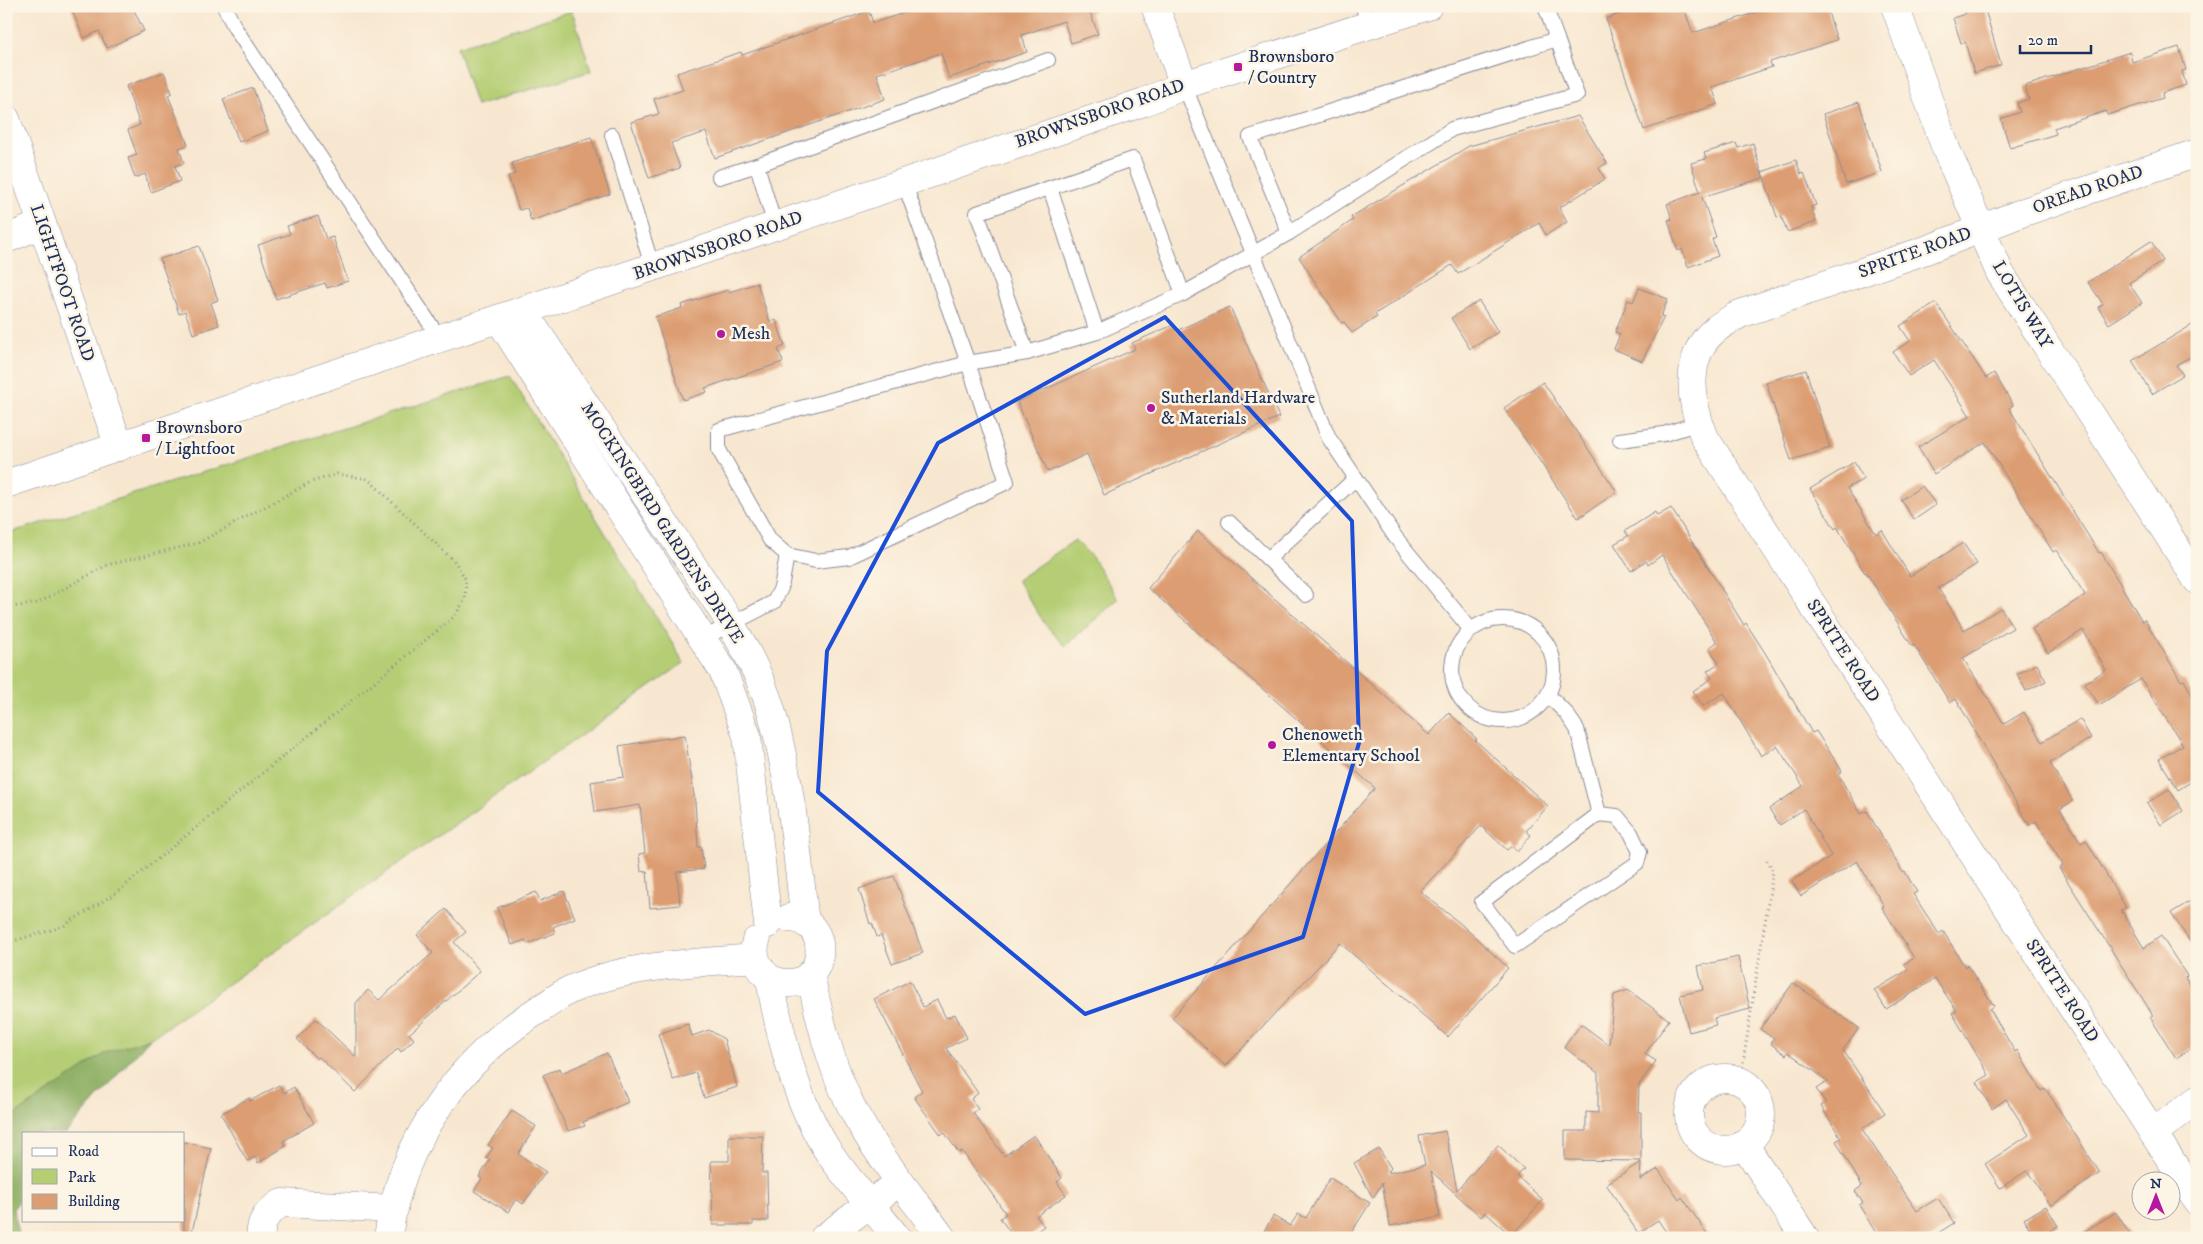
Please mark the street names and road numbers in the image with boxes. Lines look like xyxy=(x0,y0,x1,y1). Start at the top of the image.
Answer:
street label: BROWNSBORO ROAD xyxy=(1012,75,1188,153)
street label: OREAD ROAD xyxy=(2030,161,2146,219)
street label: LIGHTFOOT ROAD xyxy=(25,201,99,365)
street label: BROWNSBORO ROAD xyxy=(630,207,806,285)
street label: SPRITE ROAD xyxy=(1855,222,1975,284)
street label: LOTIS WAY xyxy=(1987,257,2057,353)
street label: MOCKINGBIRD GARDENS DRIVE xyxy=(576,398,748,648)
street label: SPRITE ROAD xyxy=(1801,595,1885,707)
street label: SPRITE ROAD xyxy=(2020,935,2104,1047)

